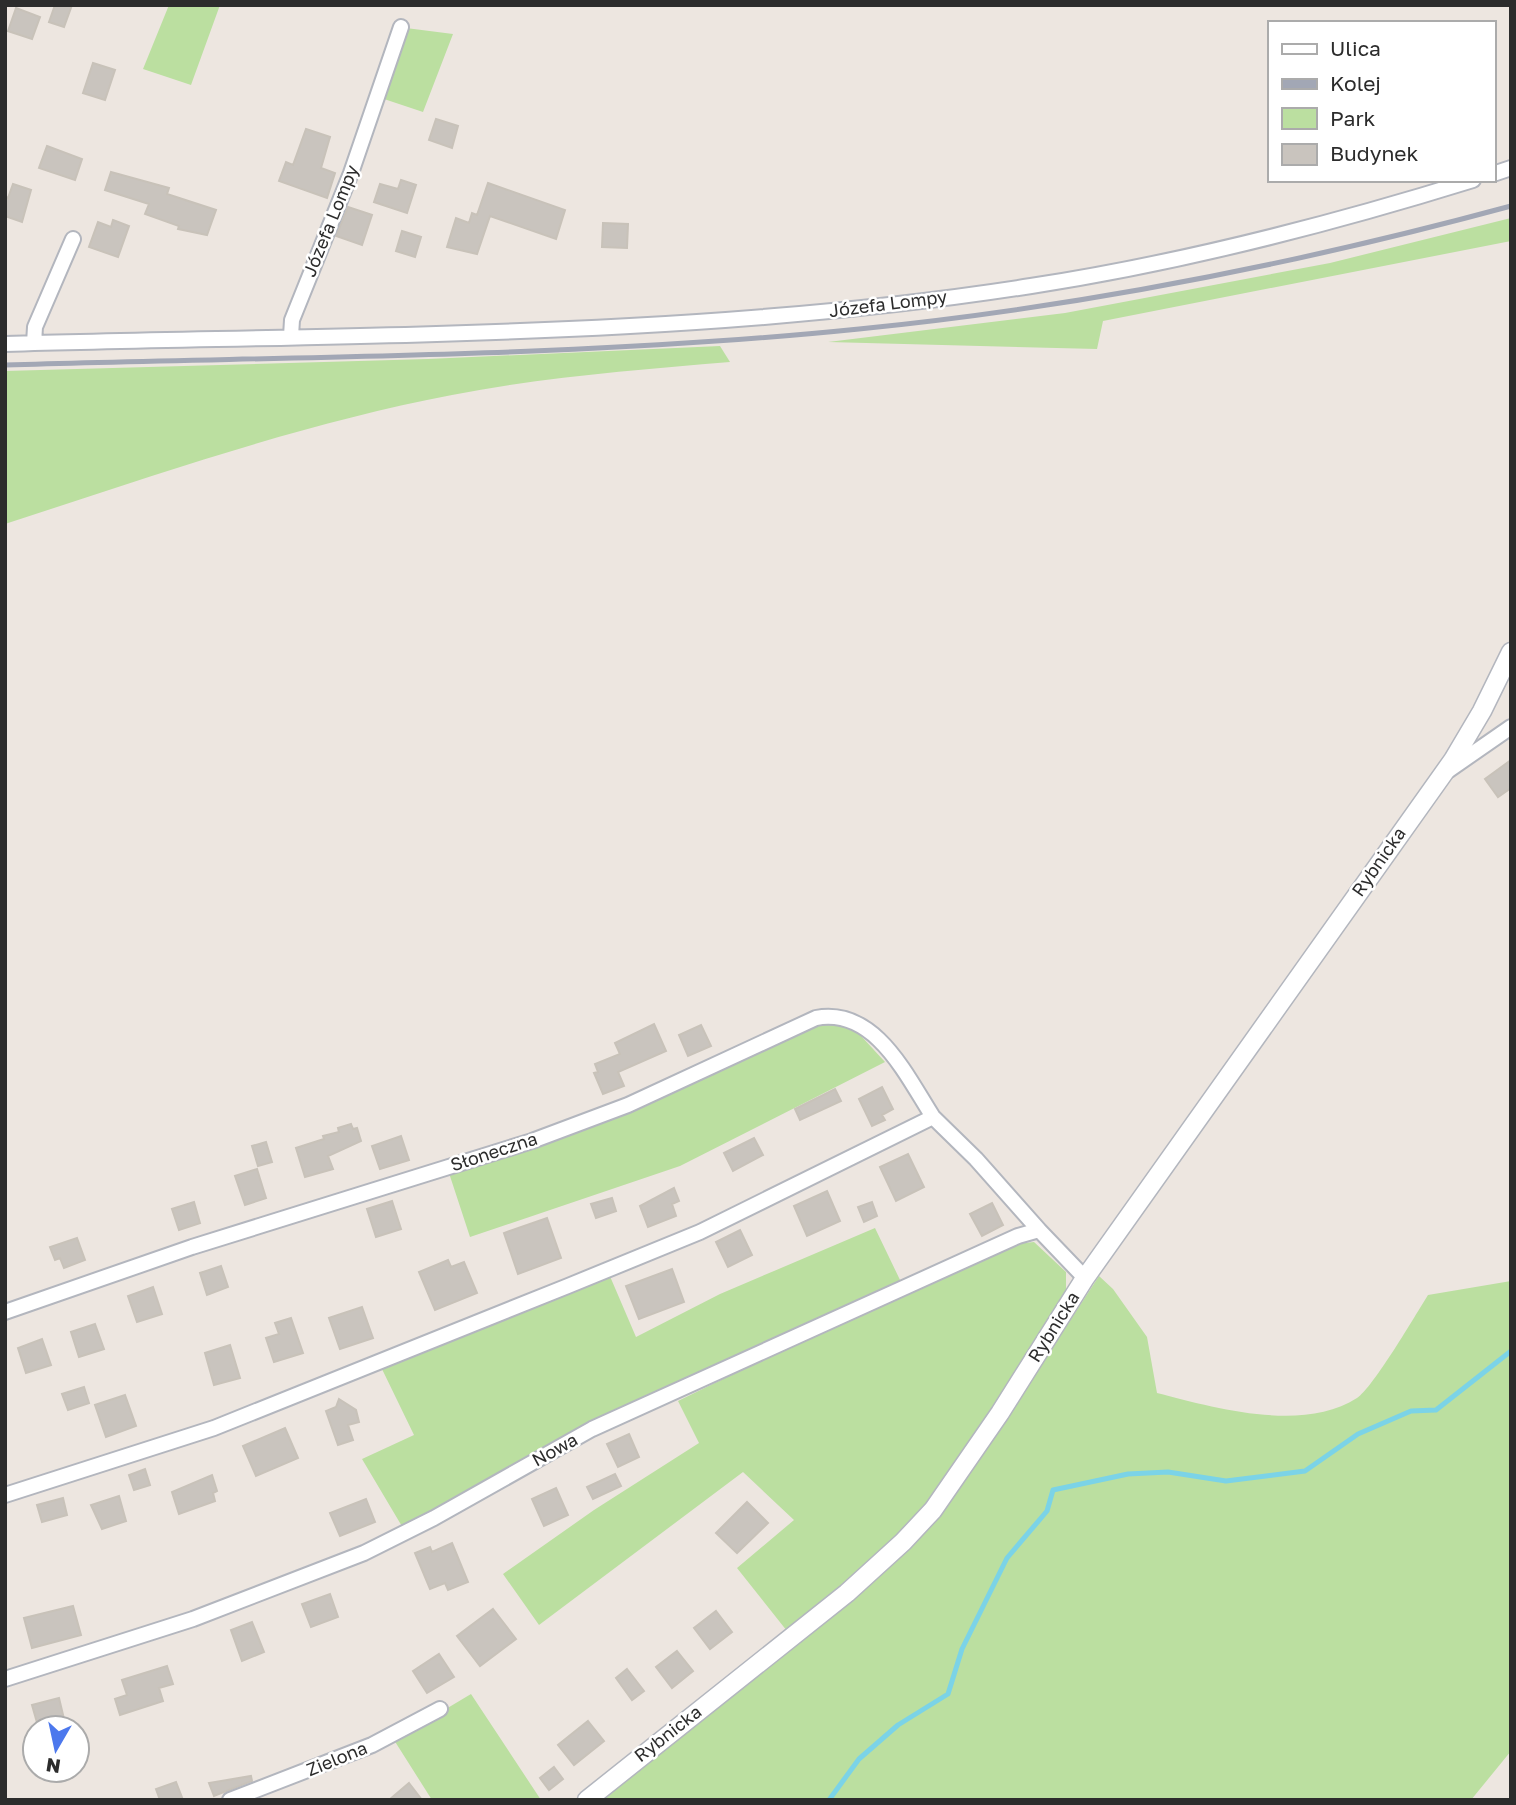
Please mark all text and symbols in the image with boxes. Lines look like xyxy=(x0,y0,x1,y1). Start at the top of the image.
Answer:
legend xyxy=(1268,21,1495,182)
text: Ulica xyxy=(1330,35,1381,61)
text: Kolej xyxy=(1330,70,1381,96)
text: Park xyxy=(1330,105,1376,131)
text: Budynek xyxy=(1330,140,1419,166)
street label: Józefa Lompy xyxy=(298,161,363,280)
street label: Józefa Lompy xyxy=(828,285,948,321)
street label: Rybnicka xyxy=(1346,823,1410,900)
street label: Słoneczna xyxy=(447,1127,540,1175)
street label: Rybnicka xyxy=(1023,1287,1083,1366)
street label: Nowa xyxy=(528,1428,581,1471)
street label: Rybnicka xyxy=(629,1700,705,1766)
north arrow xyxy=(21,1714,91,1784)
street label: Zielona xyxy=(303,1736,370,1780)
text: N xyxy=(44,1754,62,1779)

